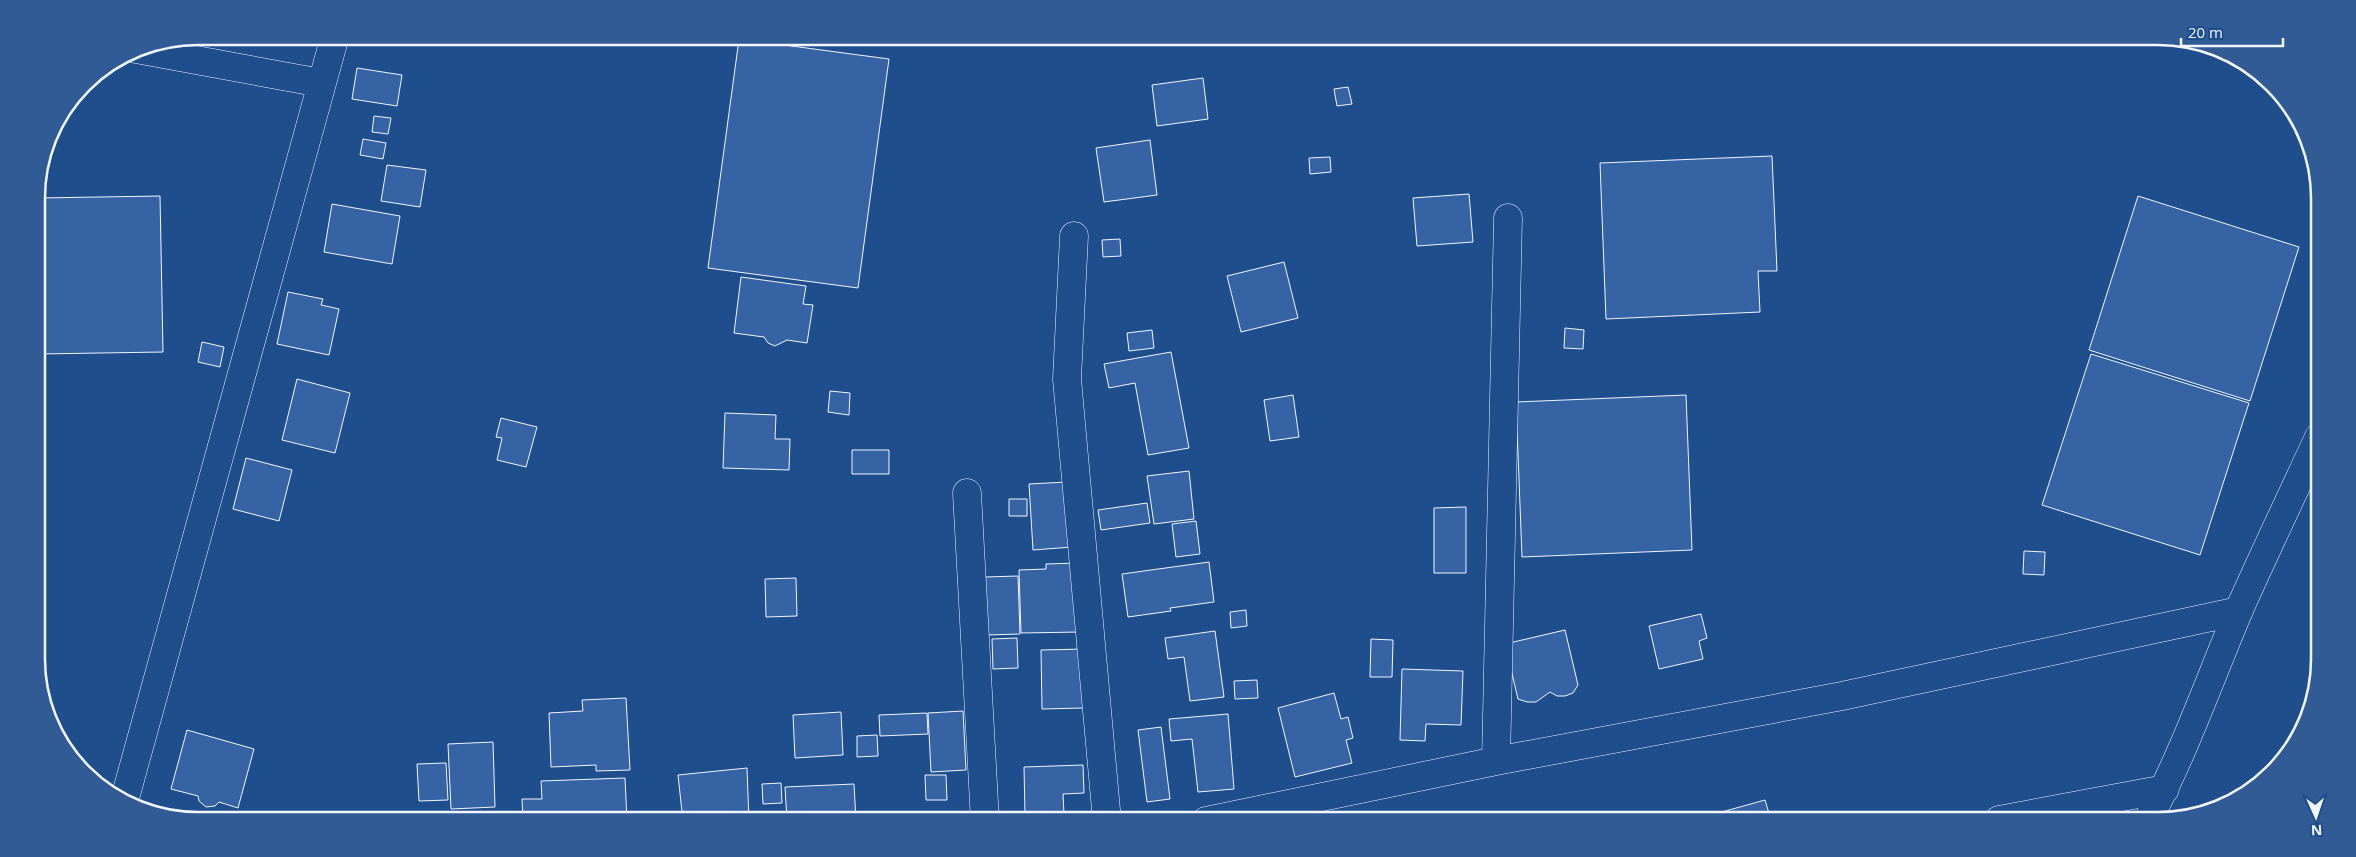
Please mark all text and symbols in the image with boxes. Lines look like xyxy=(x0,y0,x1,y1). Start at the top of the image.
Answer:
scale bar xyxy=(2181,15,2284,47)
text: 20 m xyxy=(2188,22,2223,42)
north arrow xyxy=(2291,792,2341,842)
text: N xyxy=(2311,821,2323,840)

